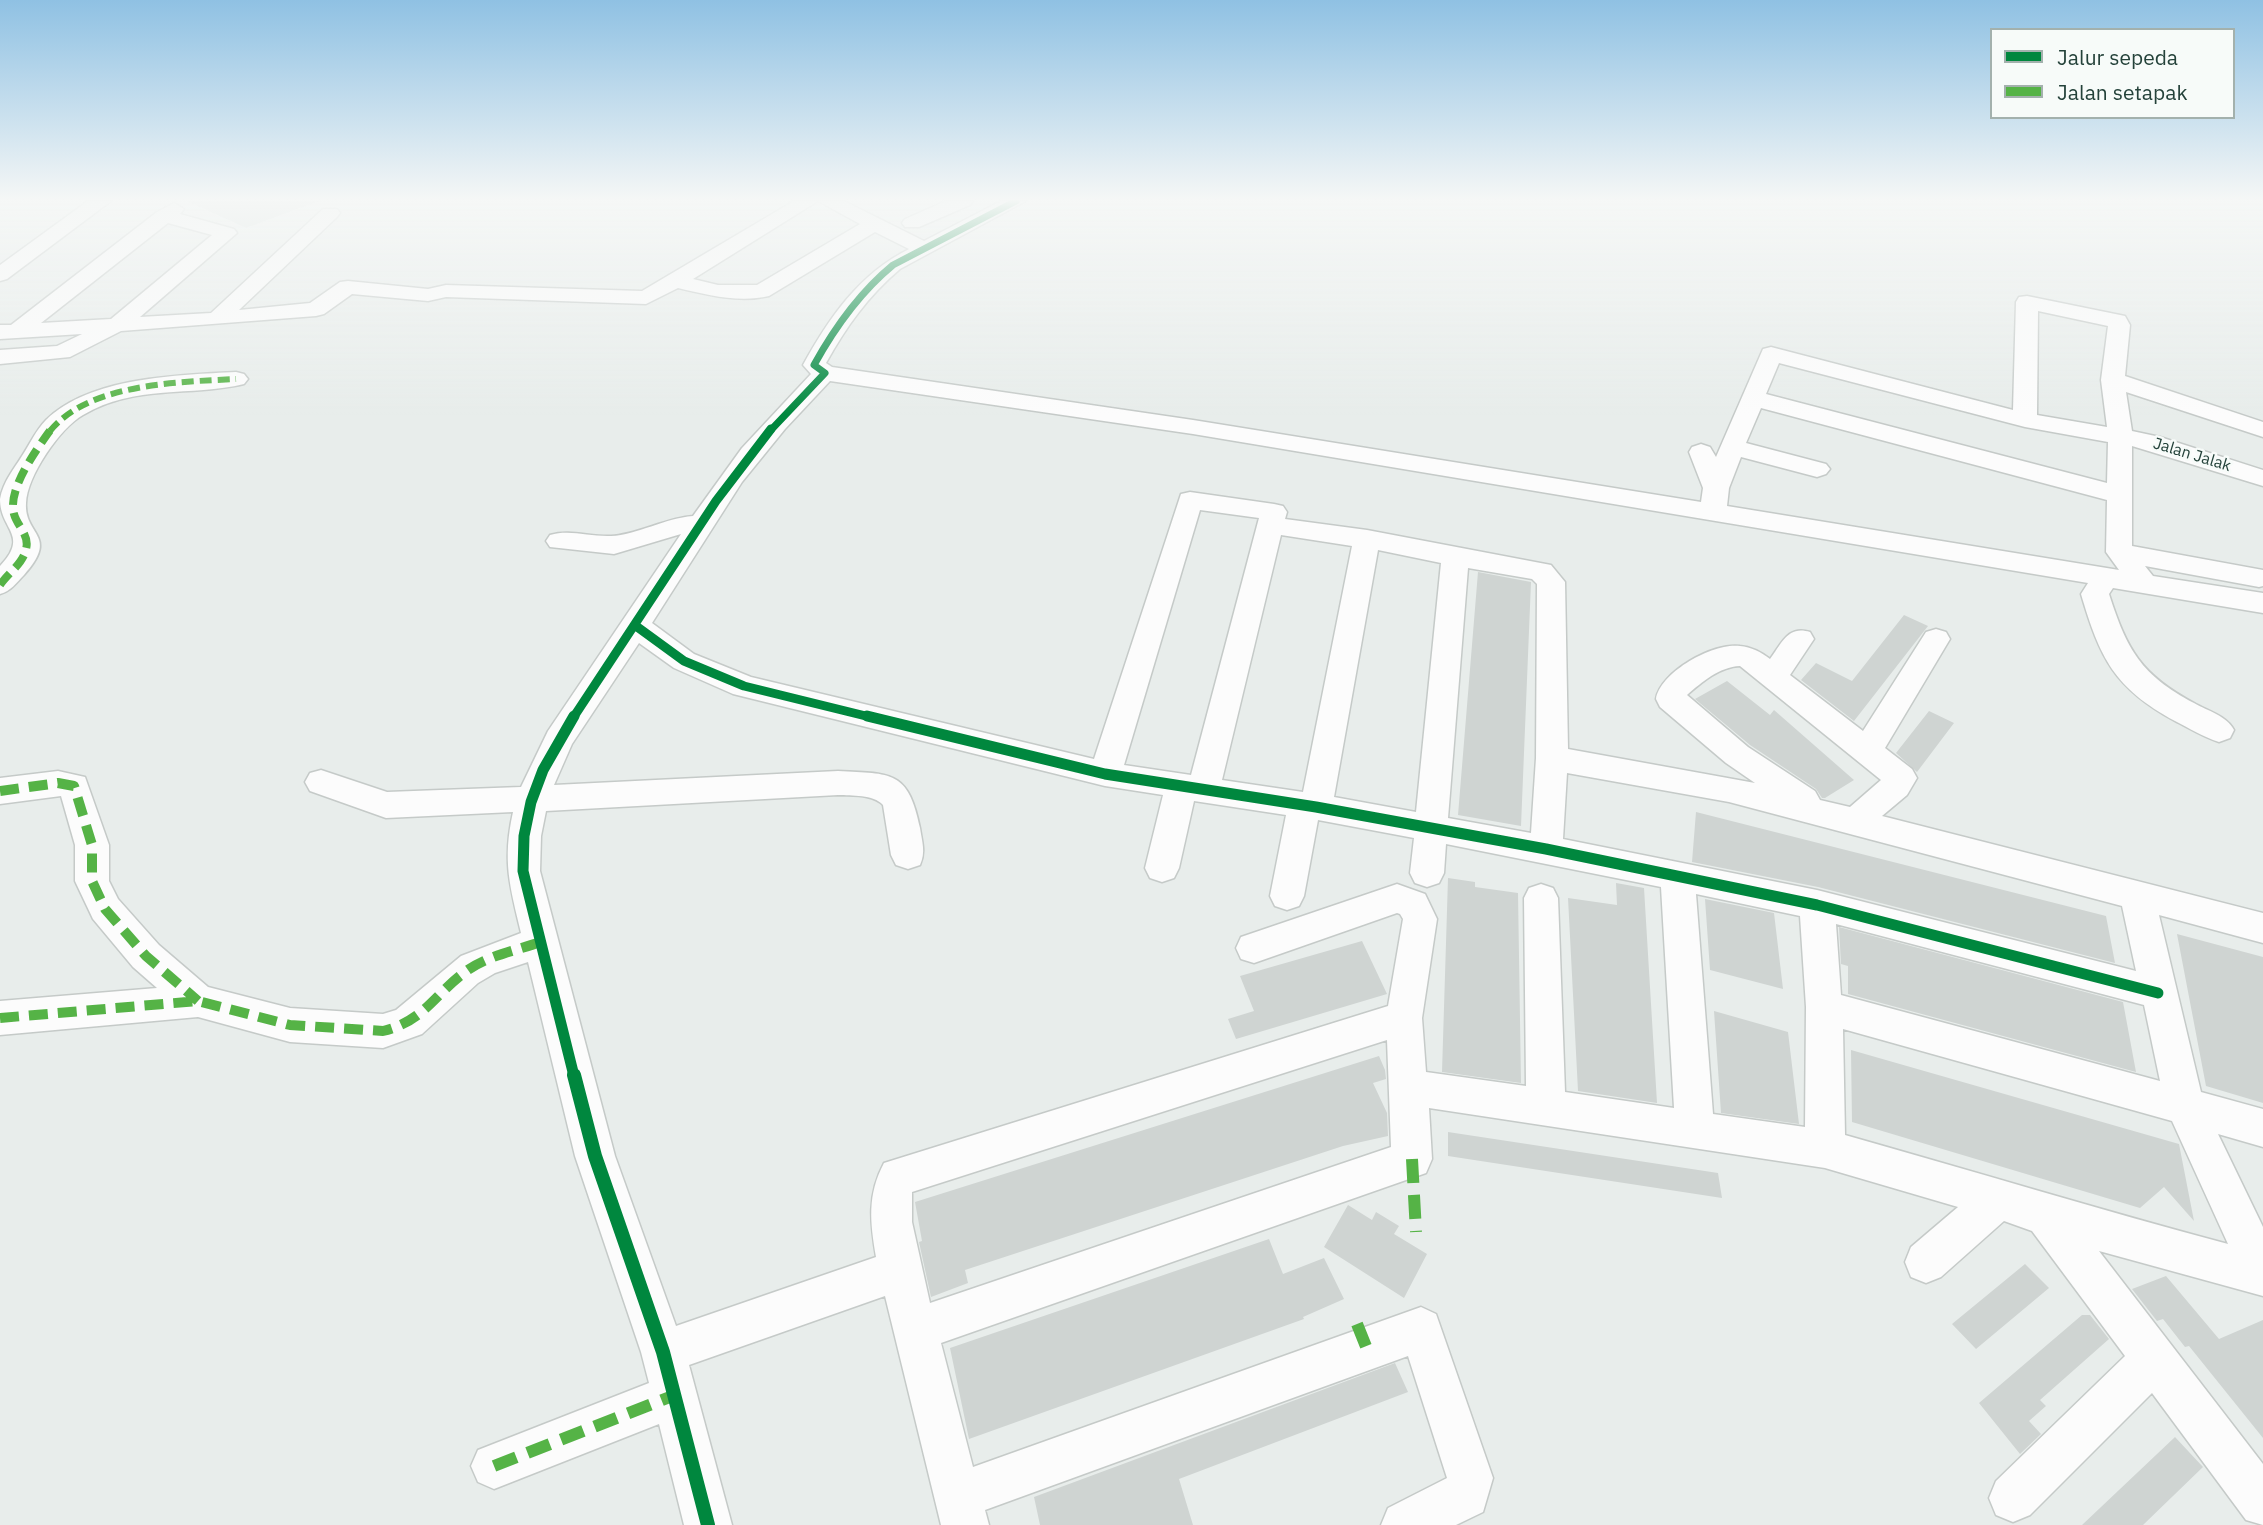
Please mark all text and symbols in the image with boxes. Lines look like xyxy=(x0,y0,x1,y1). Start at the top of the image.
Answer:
legend xyxy=(1990,28,2235,119)
text: Jalur sepeda xyxy=(2057,43,2178,71)
text: Jalan setapak xyxy=(2057,78,2188,106)
street label: Jalan Jalak xyxy=(2151,434,2233,476)

